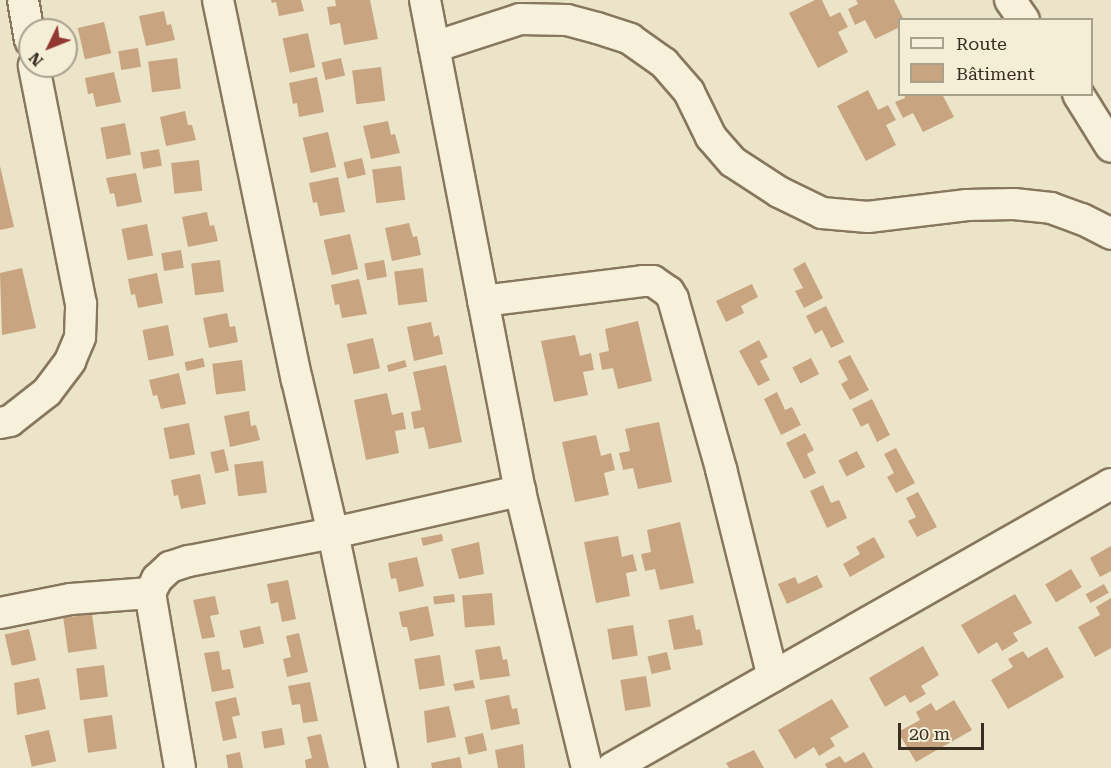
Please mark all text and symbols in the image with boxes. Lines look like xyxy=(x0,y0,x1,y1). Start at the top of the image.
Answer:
north arrow xyxy=(18,18,78,78)
legend xyxy=(898,18,1093,96)
text: Route xyxy=(956,33,1007,54)
text: N xyxy=(25,48,47,70)
text: Bâtiment xyxy=(956,63,1035,84)
scale bar xyxy=(901,711,986,749)
text: 20 m xyxy=(909,723,950,744)

